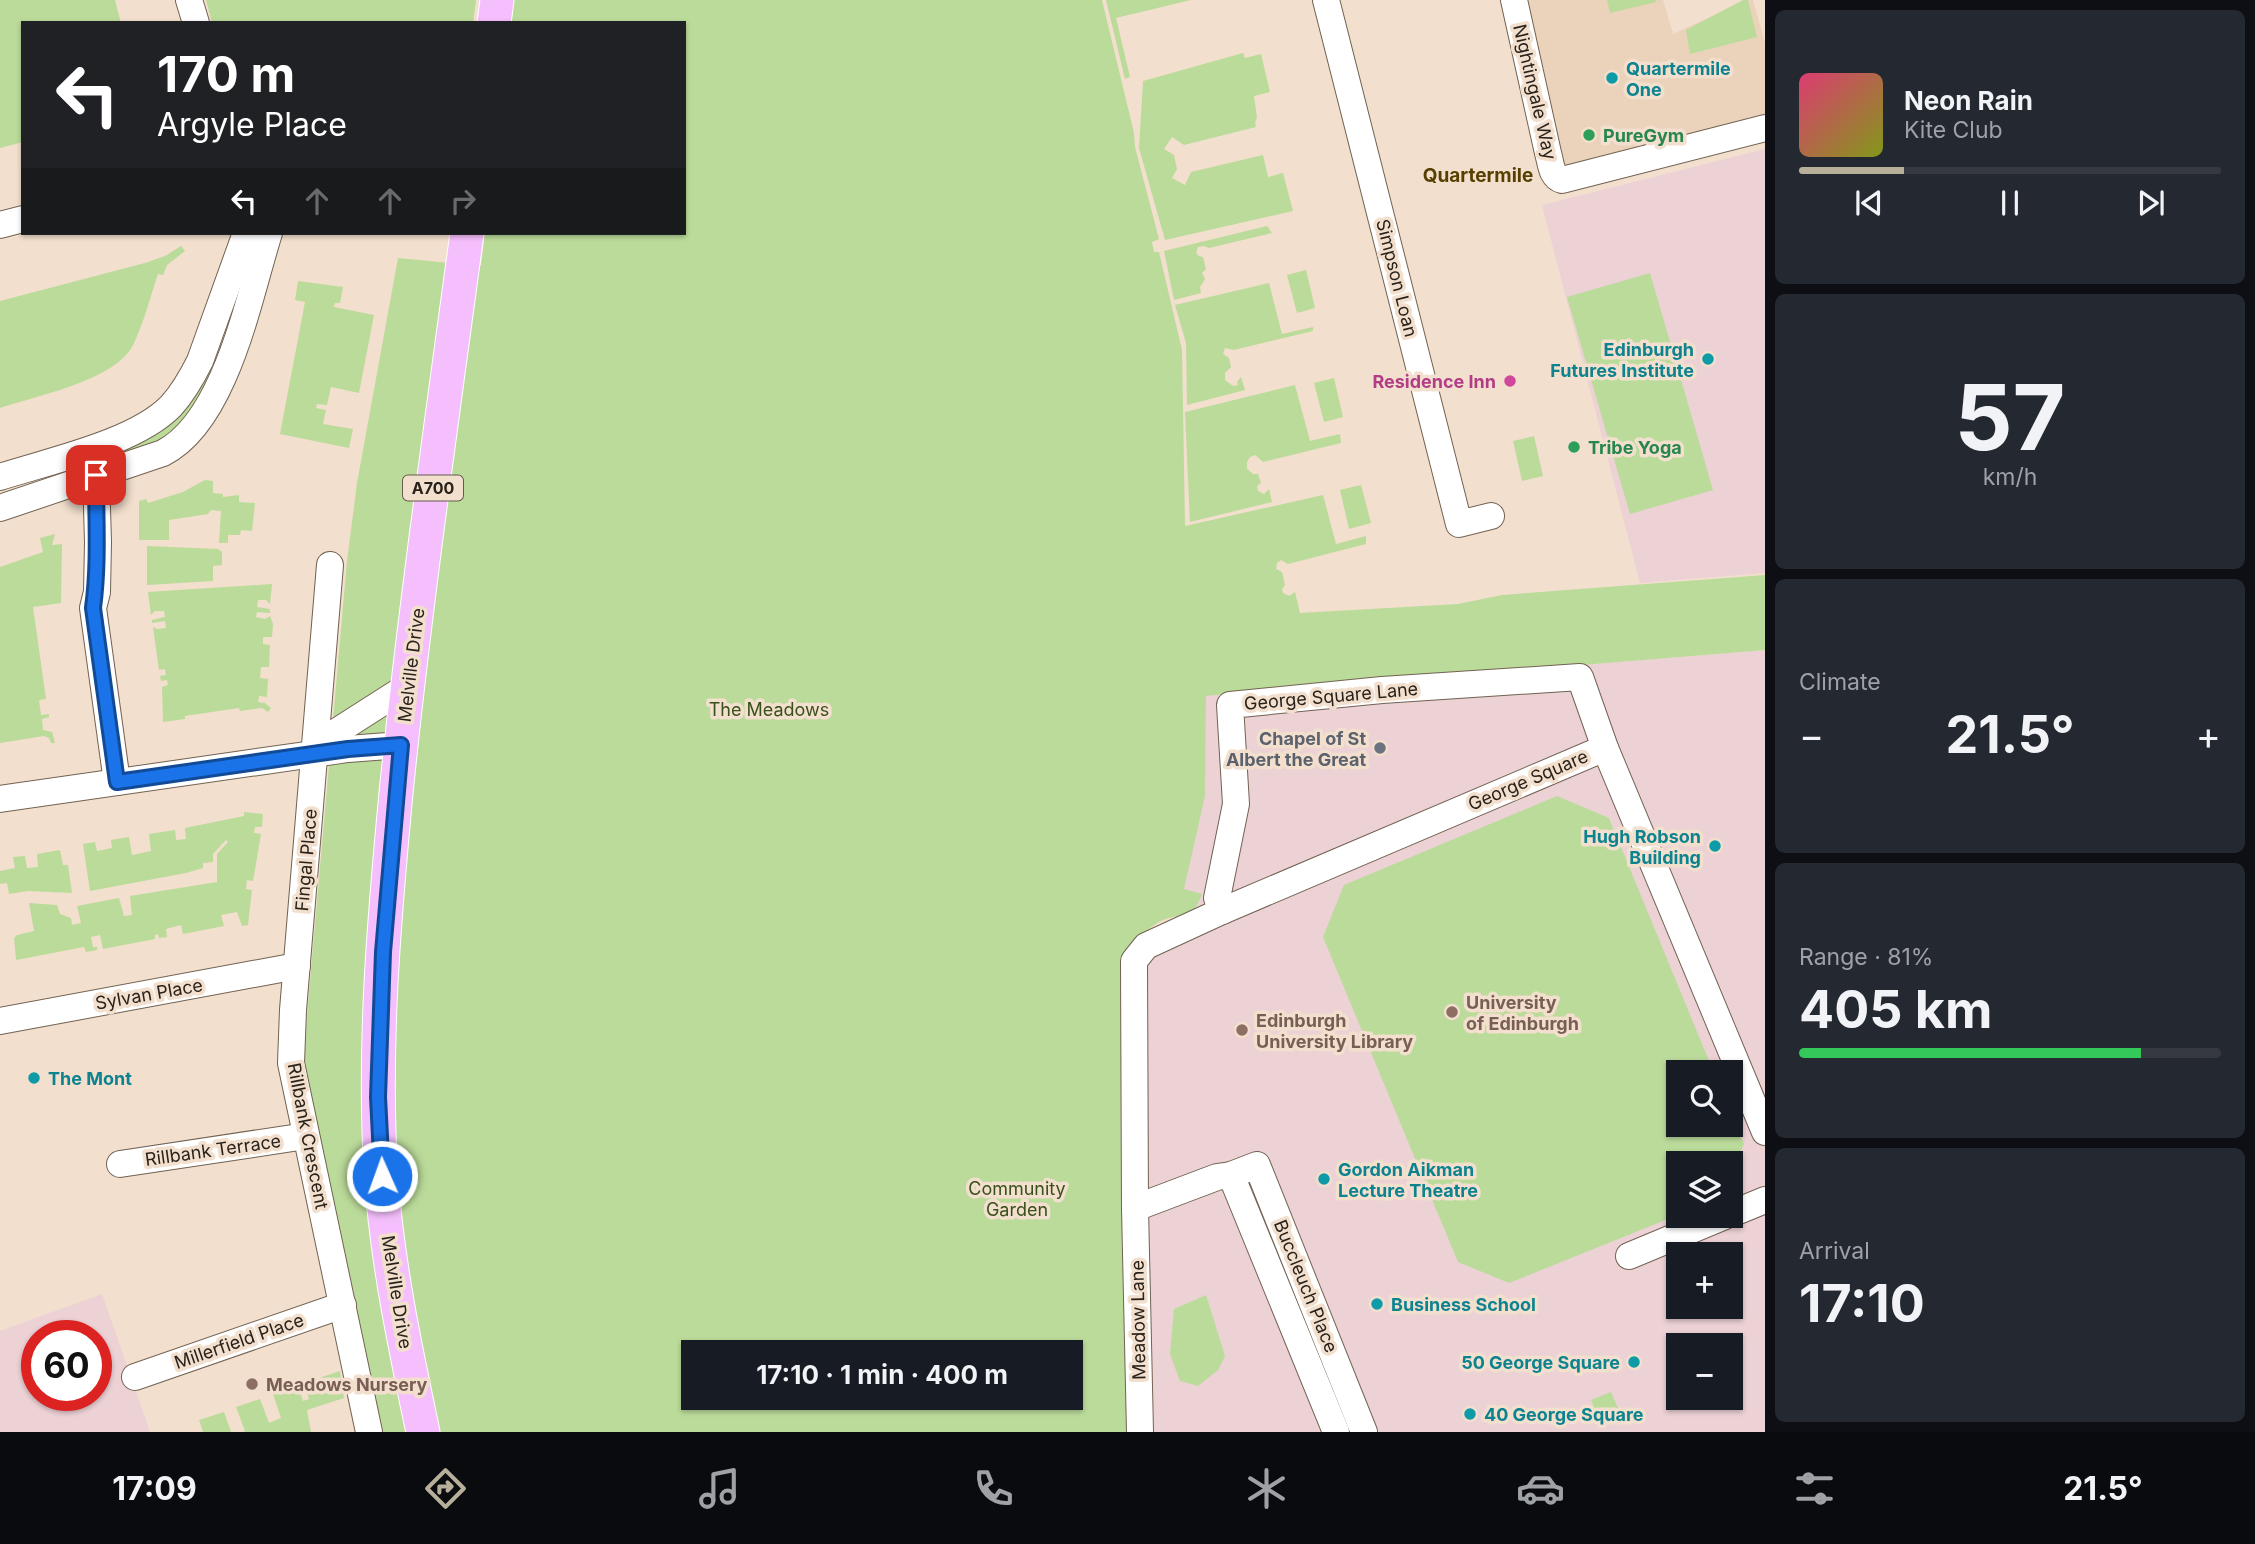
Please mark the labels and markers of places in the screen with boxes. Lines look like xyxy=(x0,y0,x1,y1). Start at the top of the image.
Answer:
place label: Quartermile One xyxy=(1626,58,1731,100)
marker: Quartermile One xyxy=(1604,70,1620,86)
place label: PureGym xyxy=(1603,125,1684,146)
marker: PureGym xyxy=(1581,127,1597,143)
place label: Edinburgh Futures Institute xyxy=(1550,339,1694,381)
marker: Edinburgh Futures Institute xyxy=(1700,351,1716,367)
place label: Residence Inn xyxy=(1372,371,1496,392)
marker: Residence Inn xyxy=(1502,373,1518,389)
place label: Tribe Yoga xyxy=(1588,437,1682,458)
marker: Tribe Yoga xyxy=(1566,439,1582,455)
pin xyxy=(66,445,126,505)
place label: Chapel of St Albert the Great xyxy=(1226,728,1366,770)
marker: Chapel of St Albert the Great xyxy=(1372,740,1388,756)
place label: Hugh Robson Building xyxy=(1583,826,1701,868)
marker: Hugh Robson Building xyxy=(1707,838,1723,854)
place label: University of Edinburgh xyxy=(1466,992,1579,1034)
marker: University of Edinburgh xyxy=(1444,1004,1460,1020)
place label: Edinburgh University Library xyxy=(1256,1010,1413,1052)
marker: Edinburgh University Library xyxy=(1234,1022,1250,1038)
place label: The Mont xyxy=(48,1068,132,1089)
marker: The Mont xyxy=(26,1070,42,1086)
place label: Gordon Aikman Lecture Theatre xyxy=(1338,1159,1478,1201)
marker: Gordon Aikman Lecture Theatre xyxy=(1316,1171,1332,1187)
place label: Business School xyxy=(1391,1294,1536,1315)
marker: Business School xyxy=(1369,1296,1385,1312)
place label: 50 George Square xyxy=(1461,1352,1620,1373)
marker: 50 George Square xyxy=(1626,1354,1642,1370)
place label: Meadows Nursery xyxy=(266,1374,428,1395)
marker: Meadows Nursery xyxy=(244,1376,260,1392)
place label: 40 George Square xyxy=(1484,1404,1644,1425)
marker: 40 George Square xyxy=(1462,1406,1478,1422)

